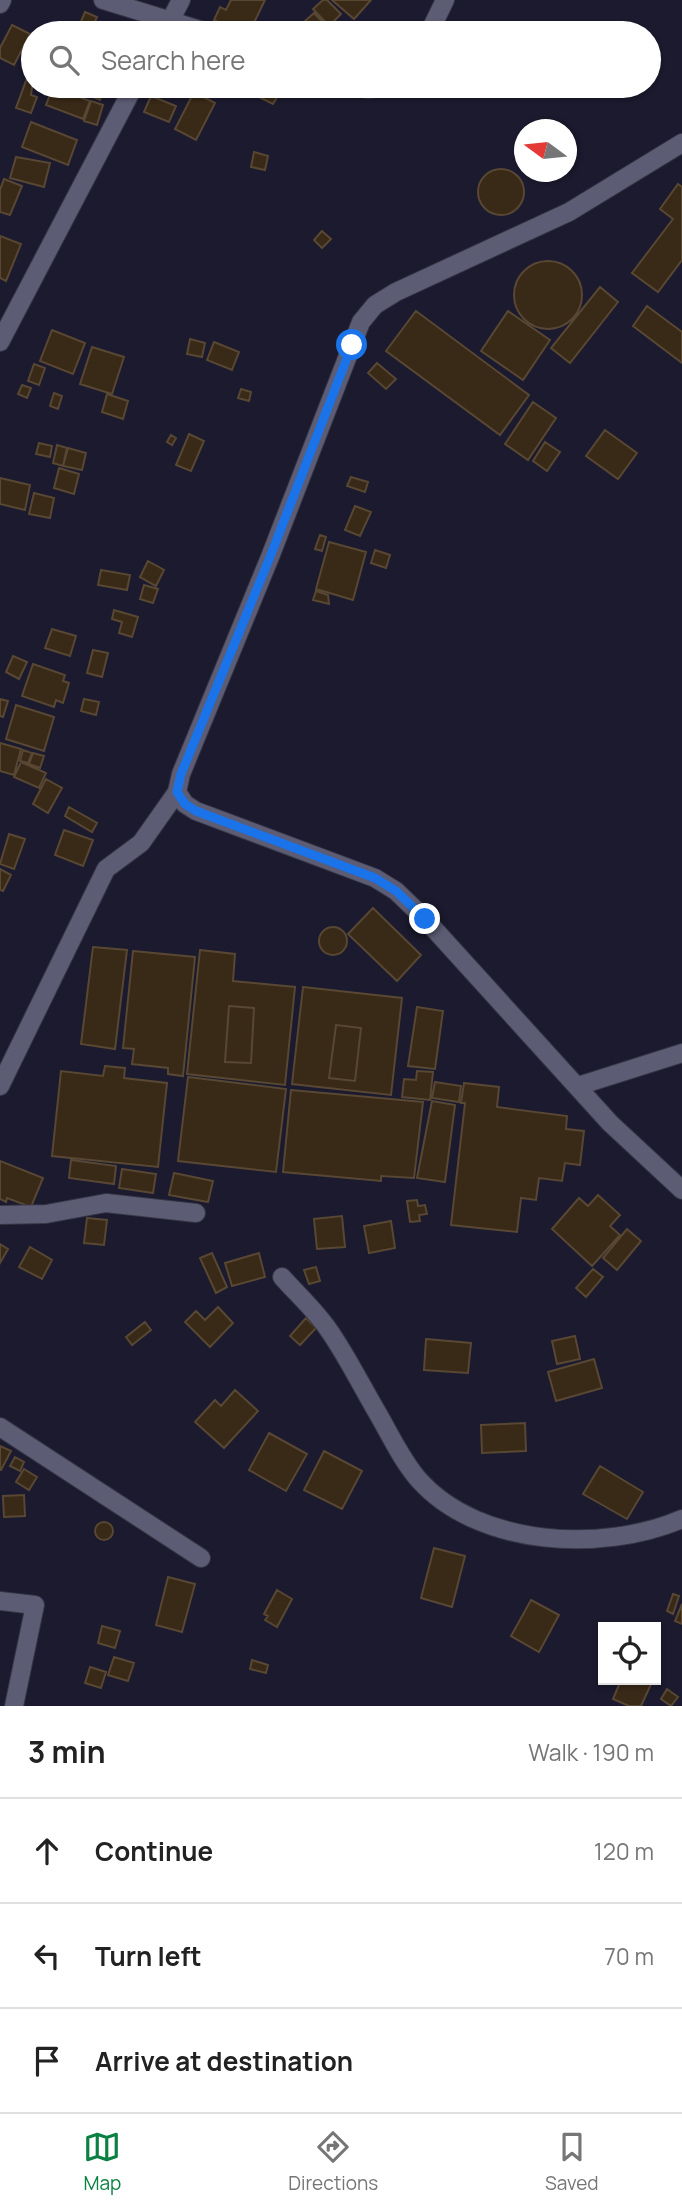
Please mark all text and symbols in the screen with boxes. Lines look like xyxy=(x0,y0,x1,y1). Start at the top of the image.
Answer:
search box xyxy=(21,21,661,98)
icon: search xyxy=(45,41,83,79)
text: Search here xyxy=(101,42,246,78)
north arrow xyxy=(514,119,577,182)
route start xyxy=(336,329,367,360)
route end xyxy=(409,903,440,934)
map controls xyxy=(598,1622,661,1685)
button: locate xyxy=(598,1622,661,1685)
text: 3 min xyxy=(28,1731,106,1772)
text: Walk · 190 m xyxy=(528,1736,654,1768)
icon: ahead xyxy=(28,1832,66,1870)
text: Continue xyxy=(95,1833,213,1869)
text: 120 m xyxy=(594,1835,654,1867)
icon: left xyxy=(28,1937,66,1975)
text: Turn left xyxy=(95,1938,202,1974)
text: 70 m xyxy=(604,1940,654,1972)
icon: arrive xyxy=(28,2042,66,2080)
text: Arrive at destination xyxy=(95,2043,353,2079)
tab: Map xyxy=(83,2128,121,2196)
tab: Directions xyxy=(288,2128,378,2196)
tab: Saved xyxy=(545,2128,599,2196)

